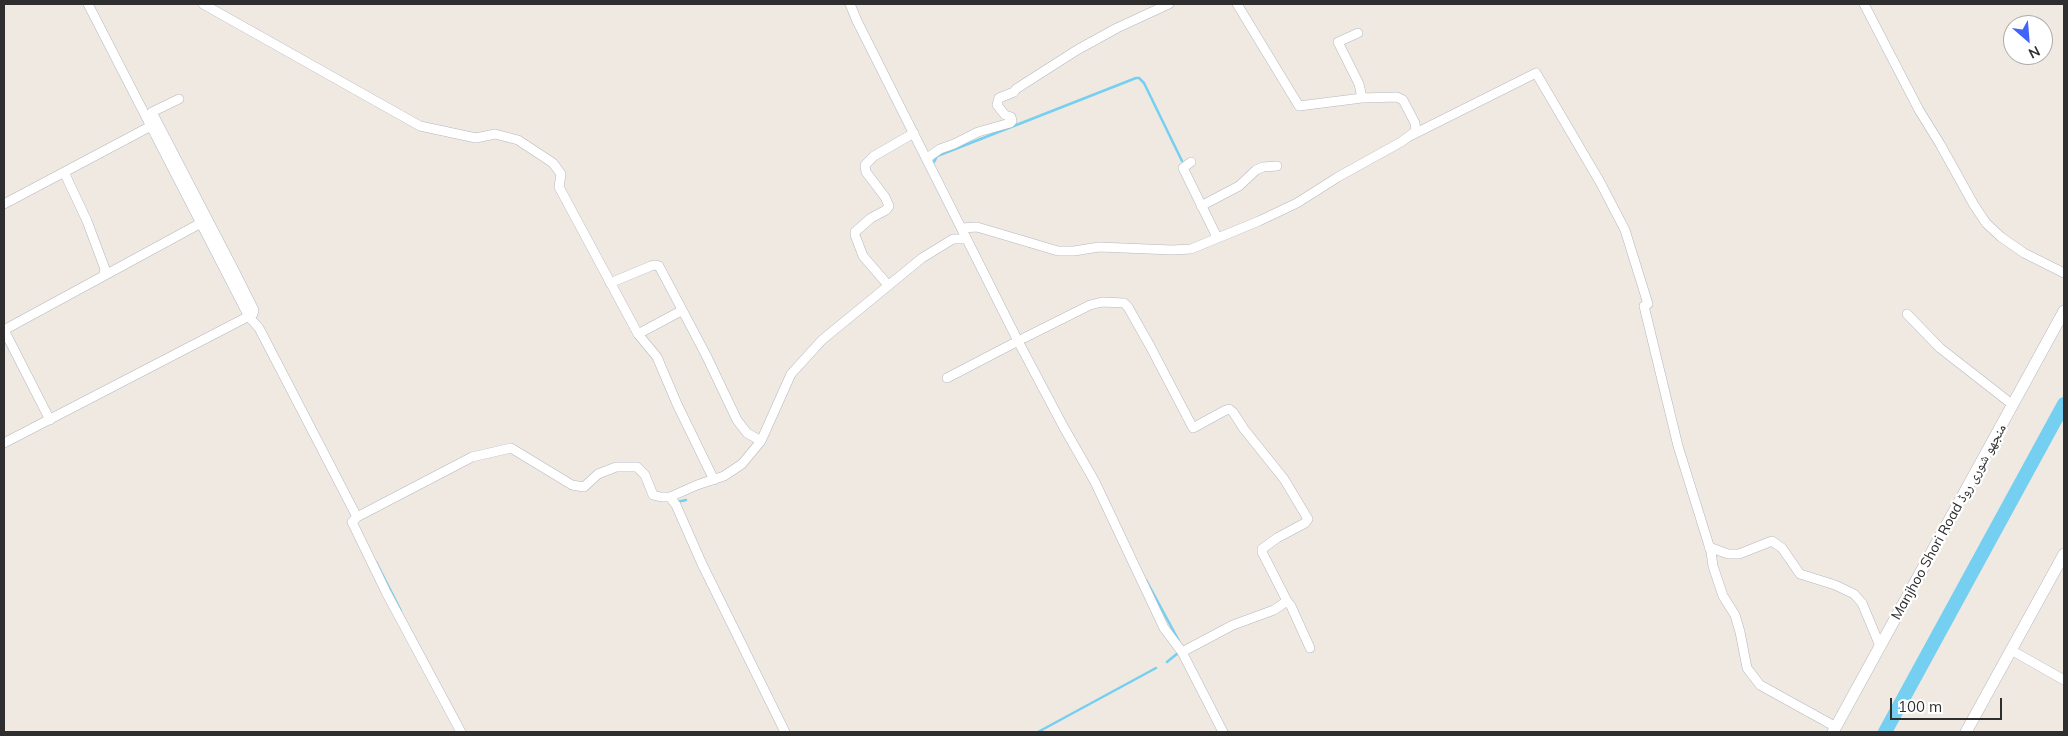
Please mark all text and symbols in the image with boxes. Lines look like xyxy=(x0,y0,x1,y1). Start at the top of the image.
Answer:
north arrow xyxy=(2003,15,2053,65)
text: N xyxy=(2026,42,2043,63)
street label: Manjhoo Shori Road منجھو شوری روڈ xyxy=(1888,421,2010,623)
scale bar xyxy=(1893,688,2006,720)
text: 100 m xyxy=(1898,697,1942,716)

